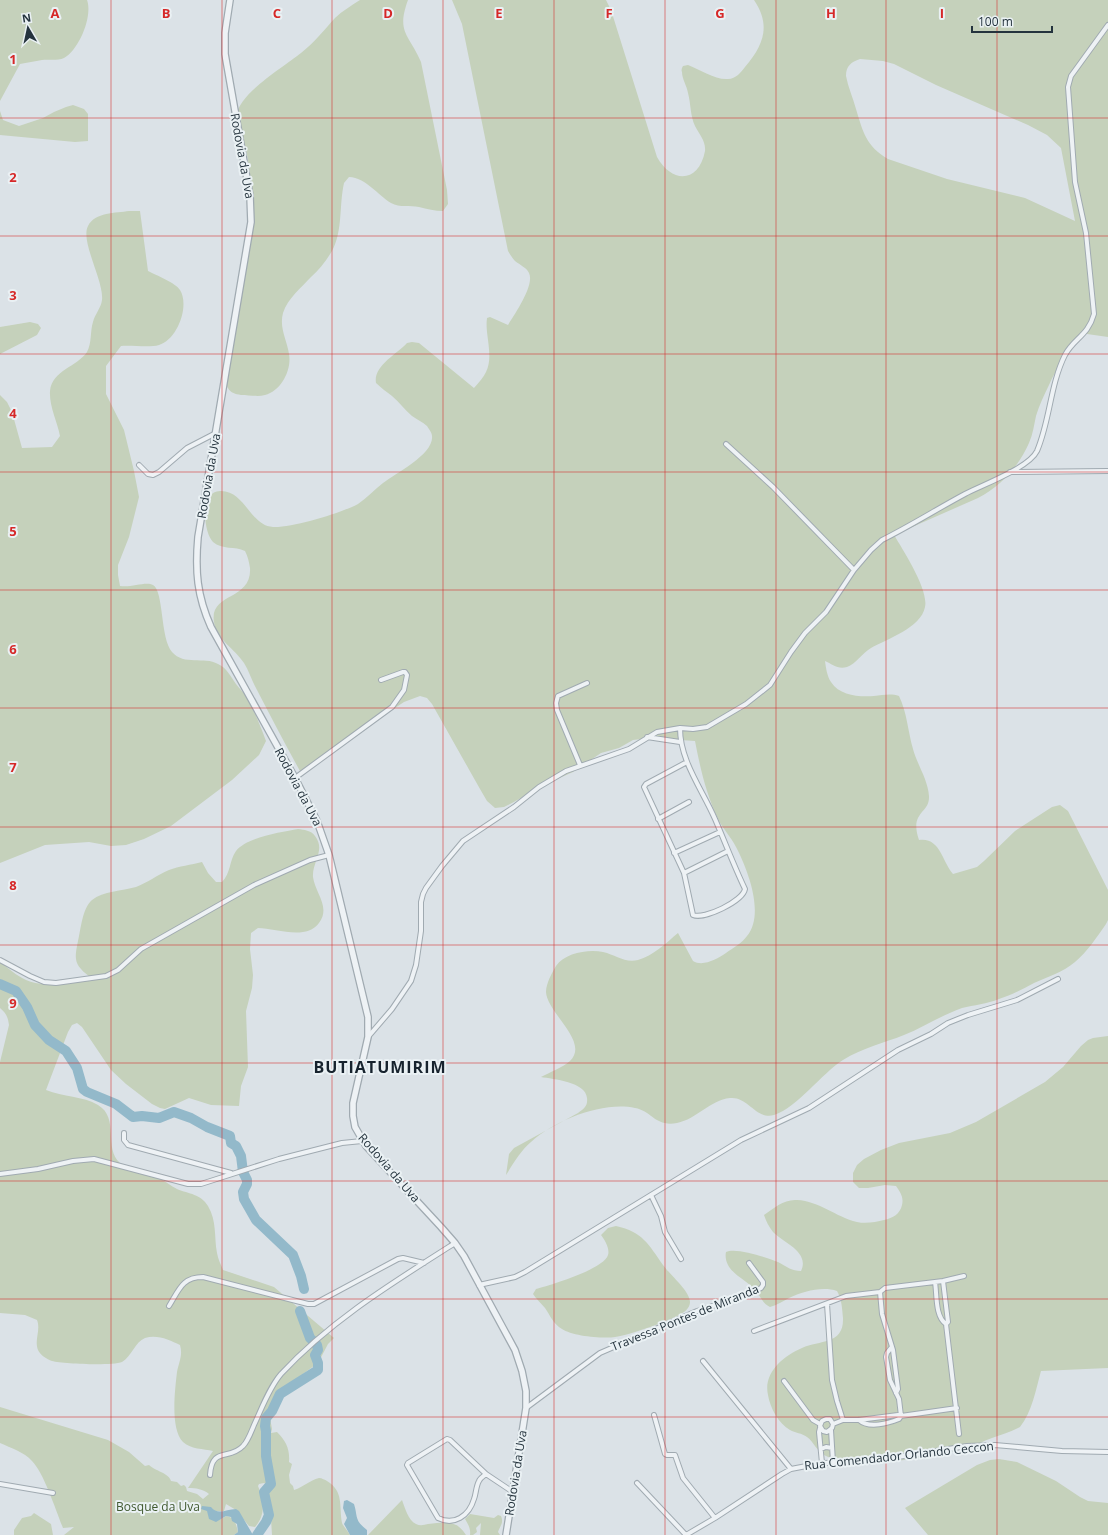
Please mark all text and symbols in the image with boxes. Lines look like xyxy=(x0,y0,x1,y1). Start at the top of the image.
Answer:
text: A xyxy=(51,4,60,22)
text: B xyxy=(162,4,171,22)
text: C xyxy=(273,4,281,22)
text: D xyxy=(383,4,393,22)
text: E xyxy=(495,4,503,22)
text: F xyxy=(605,4,613,22)
text: G xyxy=(715,4,725,22)
text: H xyxy=(826,4,836,22)
text: I xyxy=(940,4,944,22)
north arrow xyxy=(8,8,48,48)
scale bar xyxy=(972,8,1052,34)
text: N xyxy=(21,10,32,26)
text: 100 m xyxy=(978,13,1013,30)
text: 1 xyxy=(9,50,17,68)
street label: Rodovia da Uva xyxy=(227,112,258,200)
text: 2 xyxy=(9,168,17,186)
text: 3 xyxy=(9,286,17,304)
text: 4 xyxy=(9,404,17,422)
street label: Rodovia da Uva xyxy=(193,432,224,520)
text: 5 xyxy=(9,522,17,540)
text: 6 xyxy=(9,640,17,658)
street label: Rodovia da Uva xyxy=(271,745,326,829)
text: 7 xyxy=(9,758,17,776)
text: 8 xyxy=(9,876,17,894)
text: 9 xyxy=(9,994,17,1012)
district label: BUTIATUMIRIM xyxy=(313,1056,447,1078)
street label: Rodovia da Uva xyxy=(355,1129,424,1206)
street label: Travessa Pontes de Miranda xyxy=(608,1280,761,1355)
street label: Rodovia da Uva xyxy=(500,1429,531,1517)
street label: Rua Comendador Orlando Ceccon xyxy=(803,1437,995,1474)
park label: Bosque da Uva xyxy=(116,1498,200,1515)

